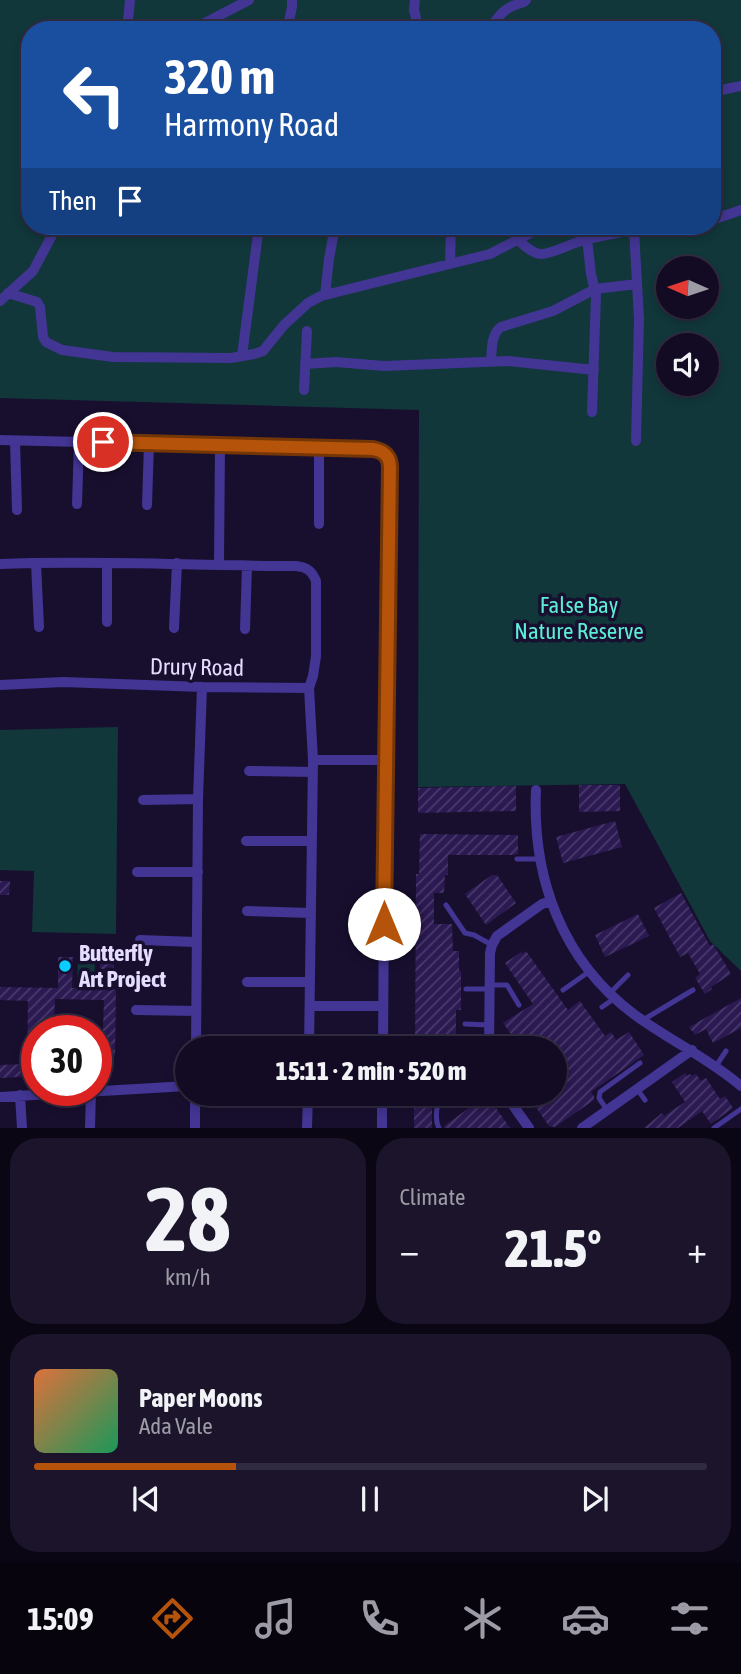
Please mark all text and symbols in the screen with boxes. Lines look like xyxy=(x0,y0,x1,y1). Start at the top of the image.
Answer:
text: 320 m xyxy=(164,48,275,104)
icon: left xyxy=(49,49,140,140)
text: Harmony Road xyxy=(164,106,339,143)
icon: arrive xyxy=(111,182,149,220)
text: Then xyxy=(49,186,97,216)
north arrow xyxy=(656,256,719,318)
map controls xyxy=(656,256,719,396)
button: sound xyxy=(656,333,719,396)
pin xyxy=(73,412,133,472)
icon: arrive xyxy=(84,423,122,461)
park label: False Bay Nature Reserve xyxy=(514,592,644,644)
street label: Drury Road xyxy=(150,653,244,681)
position arrow xyxy=(347,887,421,961)
place label: Butterfly Art Project xyxy=(78,940,167,992)
marker: Butterfly Art Project xyxy=(57,958,73,974)
speed limit sign: 30 xyxy=(21,1015,112,1106)
text: 15:11 · 2 min · 520 m xyxy=(276,1056,466,1086)
text: 28 xyxy=(145,1166,231,1270)
text: Climate xyxy=(400,1184,465,1210)
text: 21.5° xyxy=(505,1218,602,1278)
text: − xyxy=(400,1228,419,1271)
text: + xyxy=(687,1228,707,1271)
text: km/h xyxy=(165,1264,211,1290)
text: Paper Moons xyxy=(139,1383,262,1413)
text: Ada Vale xyxy=(139,1413,213,1439)
icon: previous xyxy=(127,1480,165,1518)
icon: pause xyxy=(351,1480,389,1518)
icon: next xyxy=(576,1480,614,1518)
icon: directions xyxy=(148,1594,197,1643)
icon: music xyxy=(251,1594,300,1643)
icon: phone xyxy=(355,1594,404,1643)
icon: climate xyxy=(458,1594,507,1643)
icon: car xyxy=(561,1594,610,1643)
icon: filters xyxy=(665,1594,714,1643)
text: 15:09 xyxy=(27,1600,94,1637)

